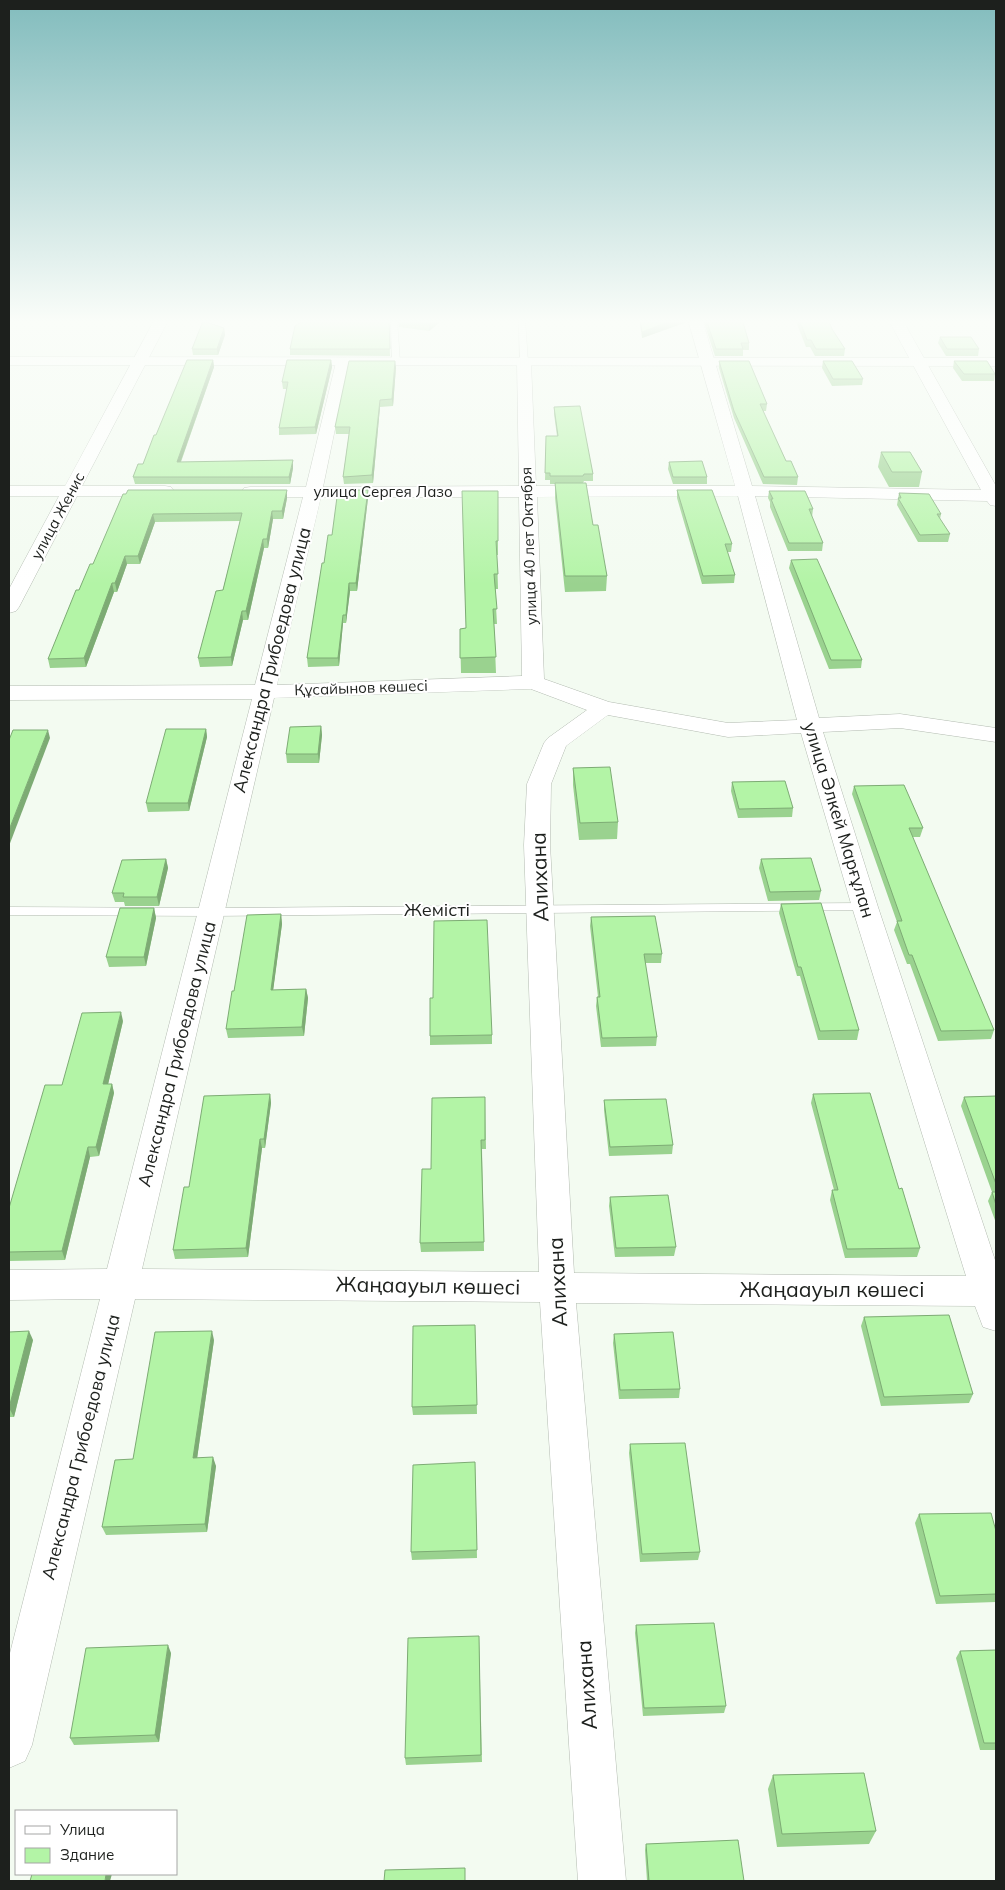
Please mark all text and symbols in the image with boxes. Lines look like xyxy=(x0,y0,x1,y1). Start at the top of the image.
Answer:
street label: улица 40 лет Октября xyxy=(516,467,541,625)
street label: улица Женис xyxy=(27,469,89,563)
street label: улица Сергея Лазо xyxy=(313,482,453,501)
street label: Александра Грибоедова улица xyxy=(227,525,316,795)
street label: Құсайынов көшесі xyxy=(294,676,428,699)
street label: улица Әлкей Марғұлан xyxy=(799,719,880,920)
street label: Алихана xyxy=(524,832,554,922)
street label: Жемісті xyxy=(404,898,470,921)
street label: Александра Грибоедова улица xyxy=(132,919,221,1189)
street label: Алихана xyxy=(542,1237,572,1328)
street label: Жаңаауыл көшесі xyxy=(335,1270,521,1300)
street label: Жаңаауыл көшесі xyxy=(740,1276,924,1302)
street label: Александра Грибоедова улица xyxy=(36,1312,125,1582)
street label: Алихана xyxy=(570,1639,602,1731)
legend xyxy=(15,1810,178,1875)
text: Улица xyxy=(59,1820,105,1839)
text: Здание xyxy=(60,1845,114,1864)

